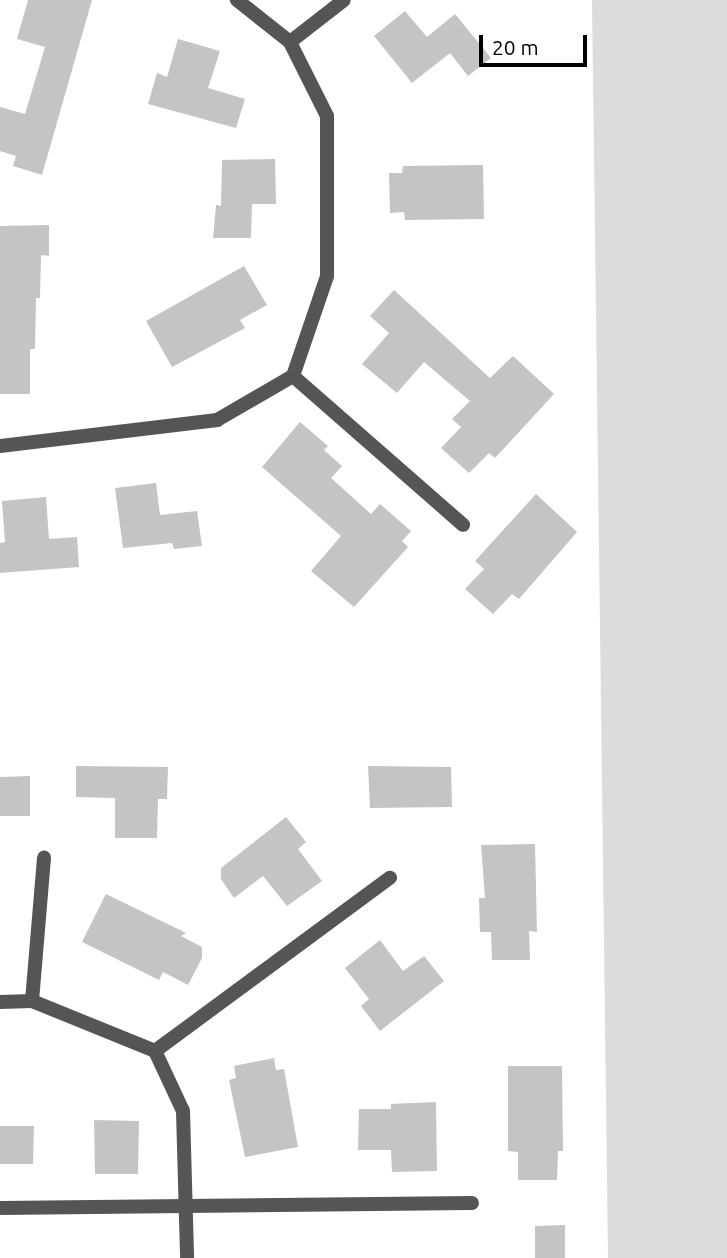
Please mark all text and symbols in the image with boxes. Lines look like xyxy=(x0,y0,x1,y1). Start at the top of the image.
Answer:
scale bar xyxy=(482,21,590,65)
text: 20 m xyxy=(492,35,539,59)

